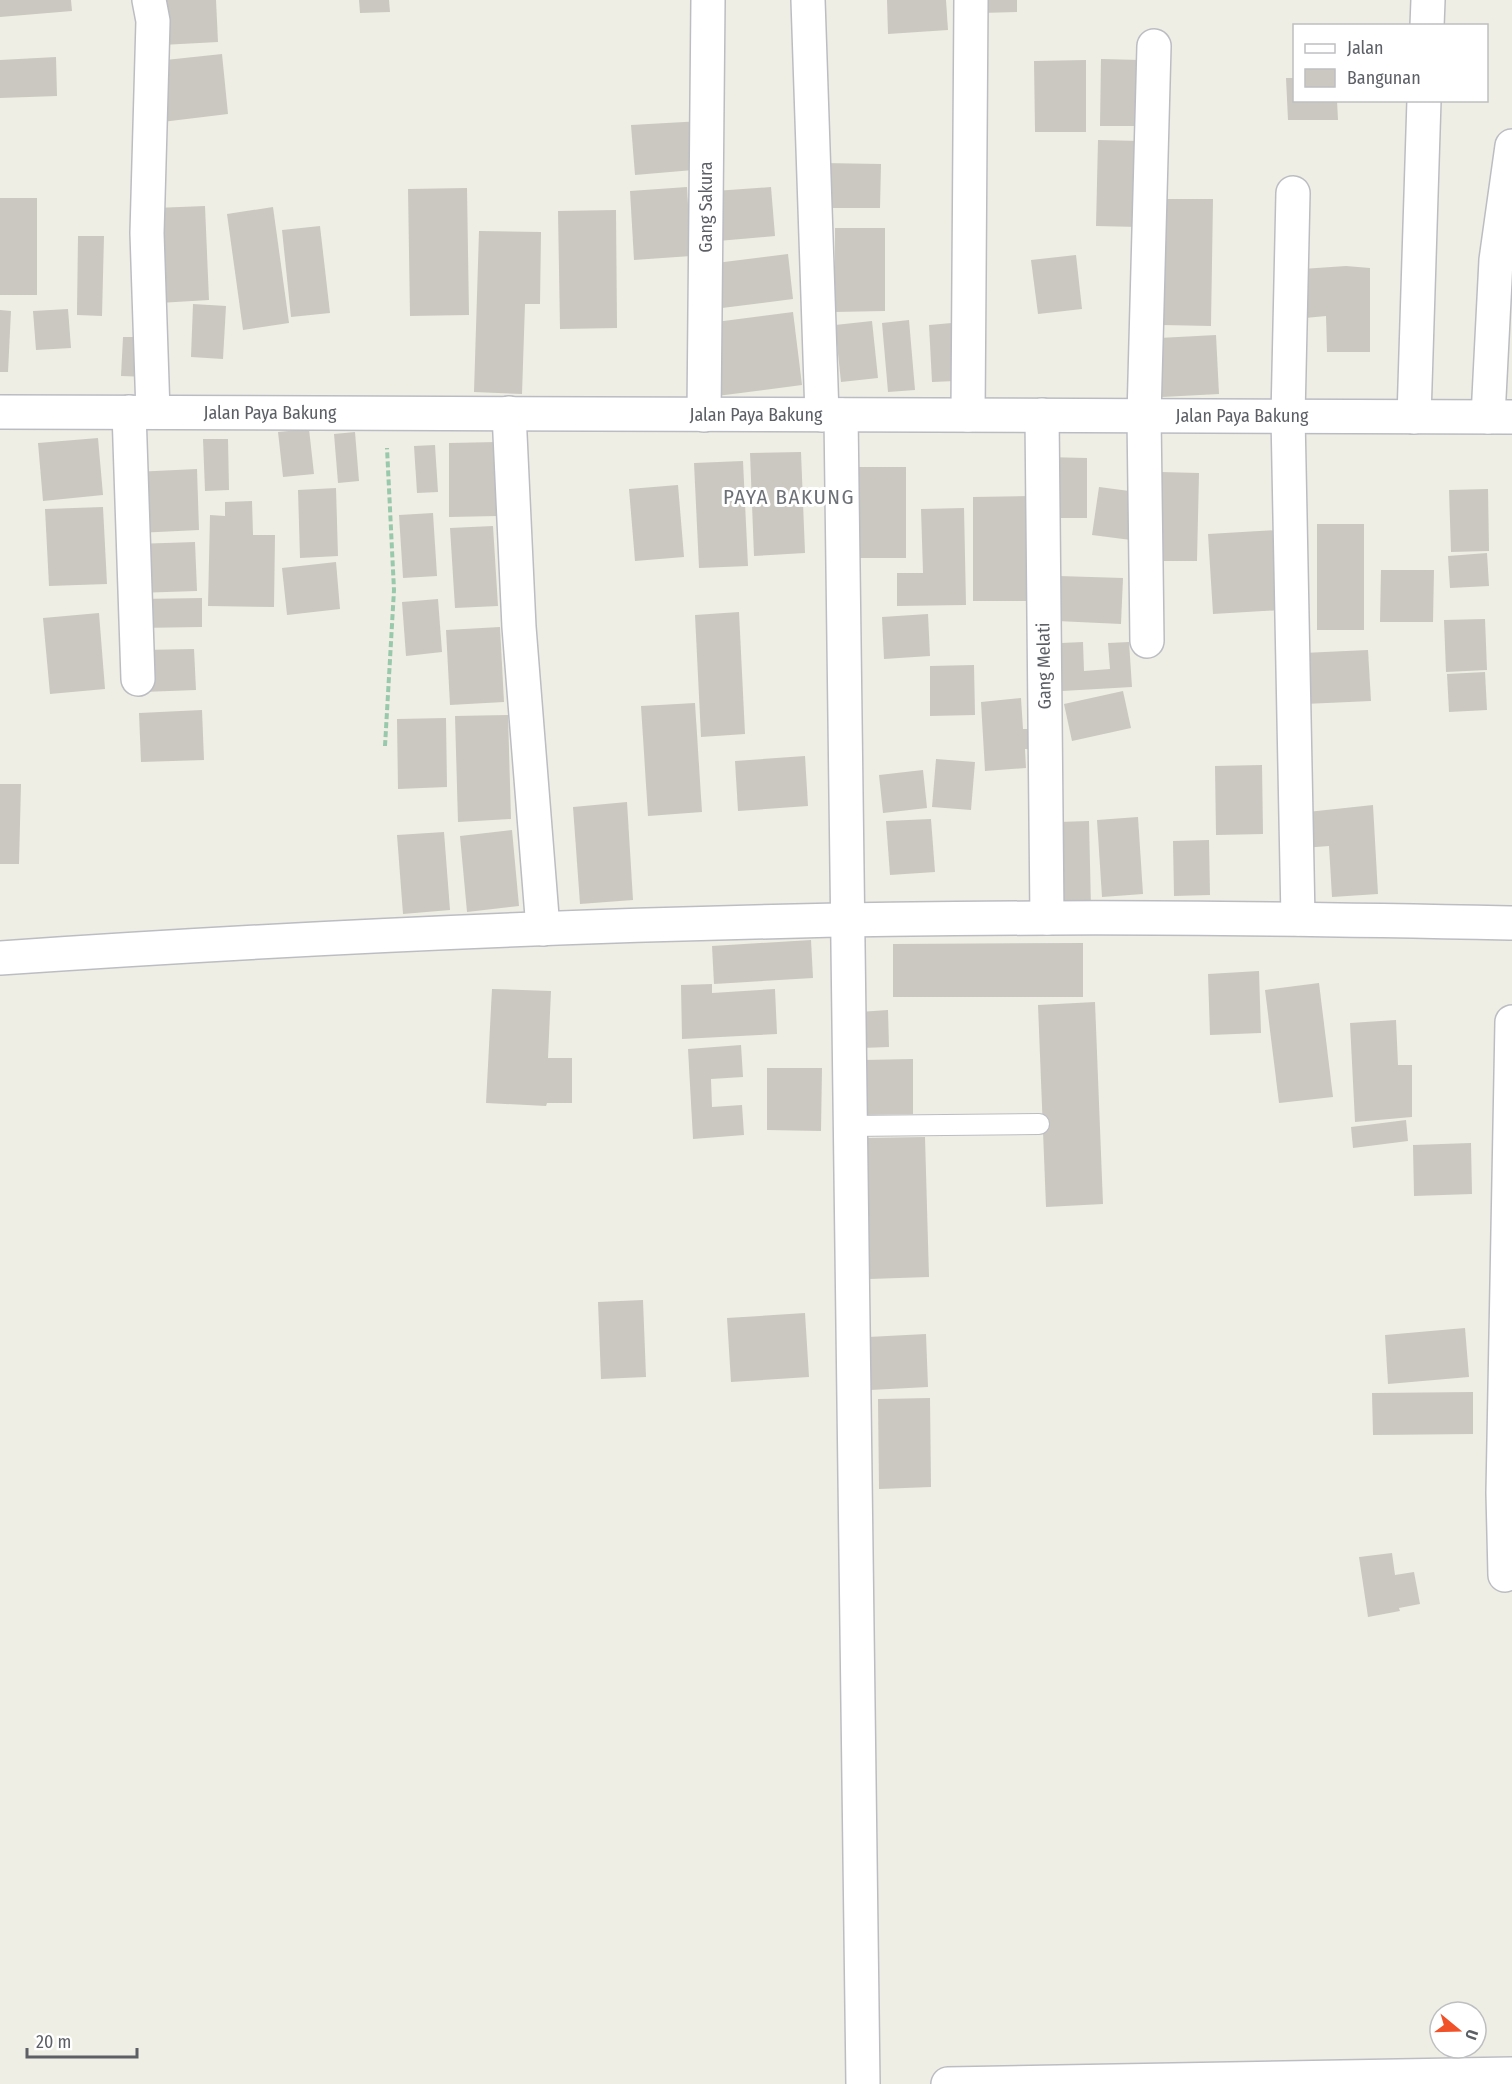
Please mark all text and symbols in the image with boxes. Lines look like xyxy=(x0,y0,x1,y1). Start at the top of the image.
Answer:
legend xyxy=(1293,24,1488,102)
text: Jalan xyxy=(1347,37,1384,59)
text: Bangunan xyxy=(1347,67,1421,89)
street label: Gang Sakura xyxy=(695,161,717,253)
street label: Jalan Paya Bakung xyxy=(204,402,337,424)
street label: Jalan Paya Bakung xyxy=(690,404,823,426)
street label: Jalan Paya Bakung xyxy=(1176,405,1309,427)
district label: PAYA BAKUNG xyxy=(723,484,855,510)
street label: Gang Melati xyxy=(1032,622,1056,710)
north arrow xyxy=(1428,2000,1488,2060)
scale bar xyxy=(27,2021,136,2059)
text: U xyxy=(1461,2027,1482,2042)
text: 20 m xyxy=(36,2031,71,2053)

